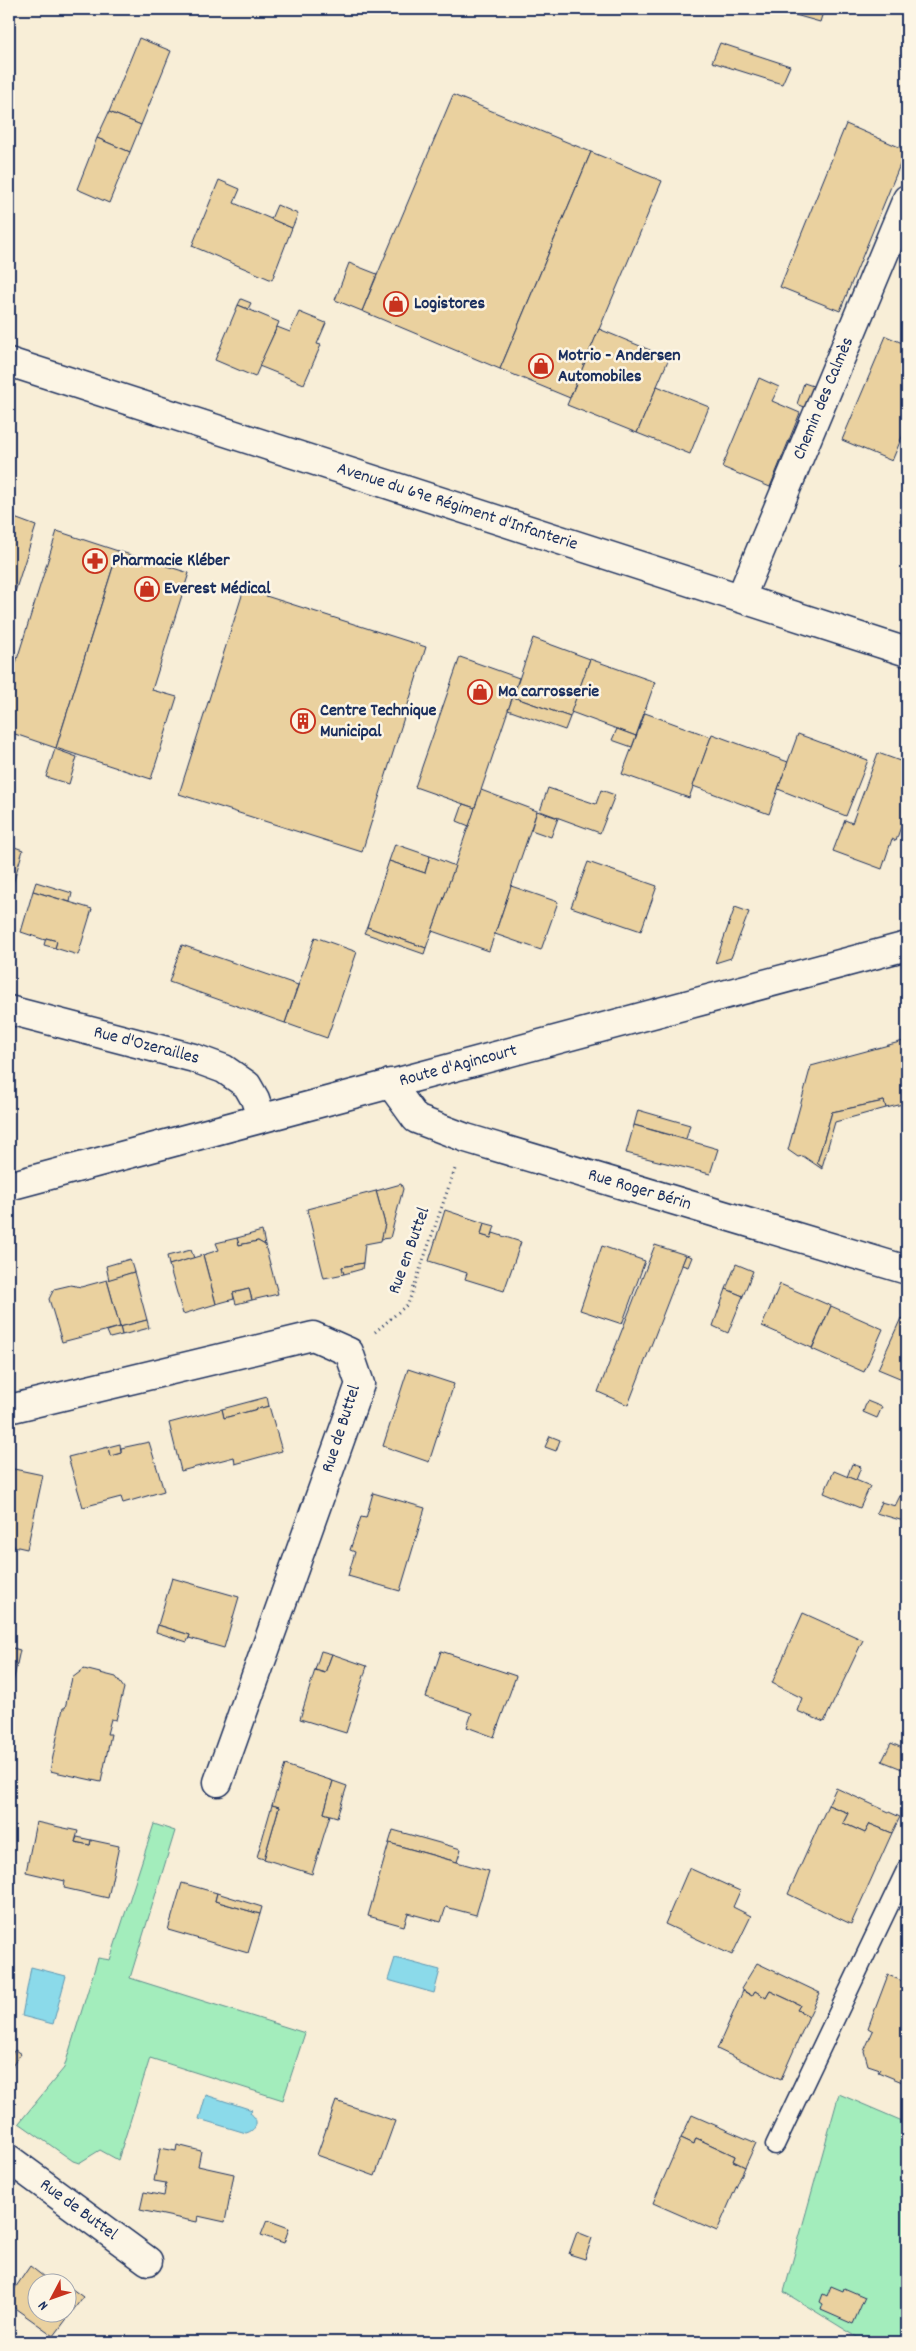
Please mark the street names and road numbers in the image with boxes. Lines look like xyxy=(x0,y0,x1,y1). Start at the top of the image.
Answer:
street label: Chemin des Calmès xyxy=(787,333,860,464)
street label: Avenue du 69e Régiment d'Infanterie xyxy=(334,456,581,557)
street label: Rue d'Ozerailles xyxy=(91,1020,203,1071)
street label: Route d'Agincourt xyxy=(397,1038,520,1094)
street label: Rue Roger Bérin xyxy=(585,1163,694,1217)
street label: Rue en Buttel xyxy=(383,1203,438,1298)
street label: Rue de Buttel xyxy=(316,1381,368,1476)
street label: Rue de Buttel xyxy=(34,2173,123,2247)

